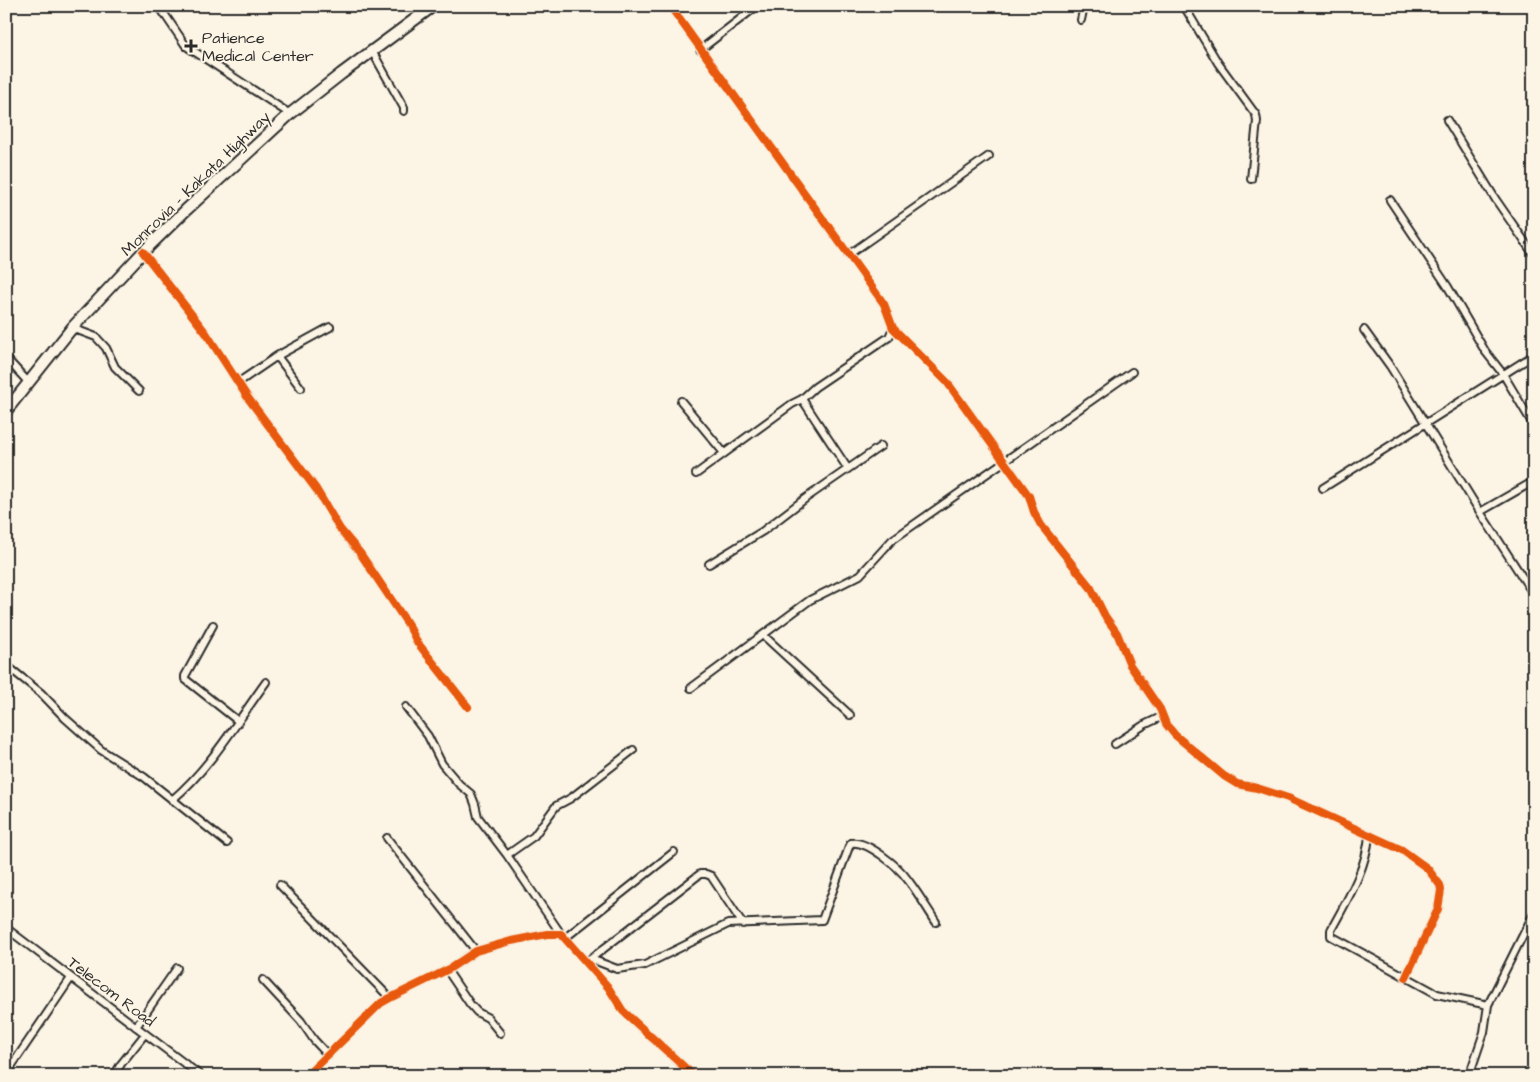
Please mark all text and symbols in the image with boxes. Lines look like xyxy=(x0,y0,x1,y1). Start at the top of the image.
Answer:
place label: Patience Medical Center xyxy=(202,27,314,67)
marker: Patience Medical Center xyxy=(184,39,198,53)
street label: Monrovia - Kakata Highway xyxy=(116,106,276,262)
street label: Telecom Road xyxy=(63,952,160,1032)

